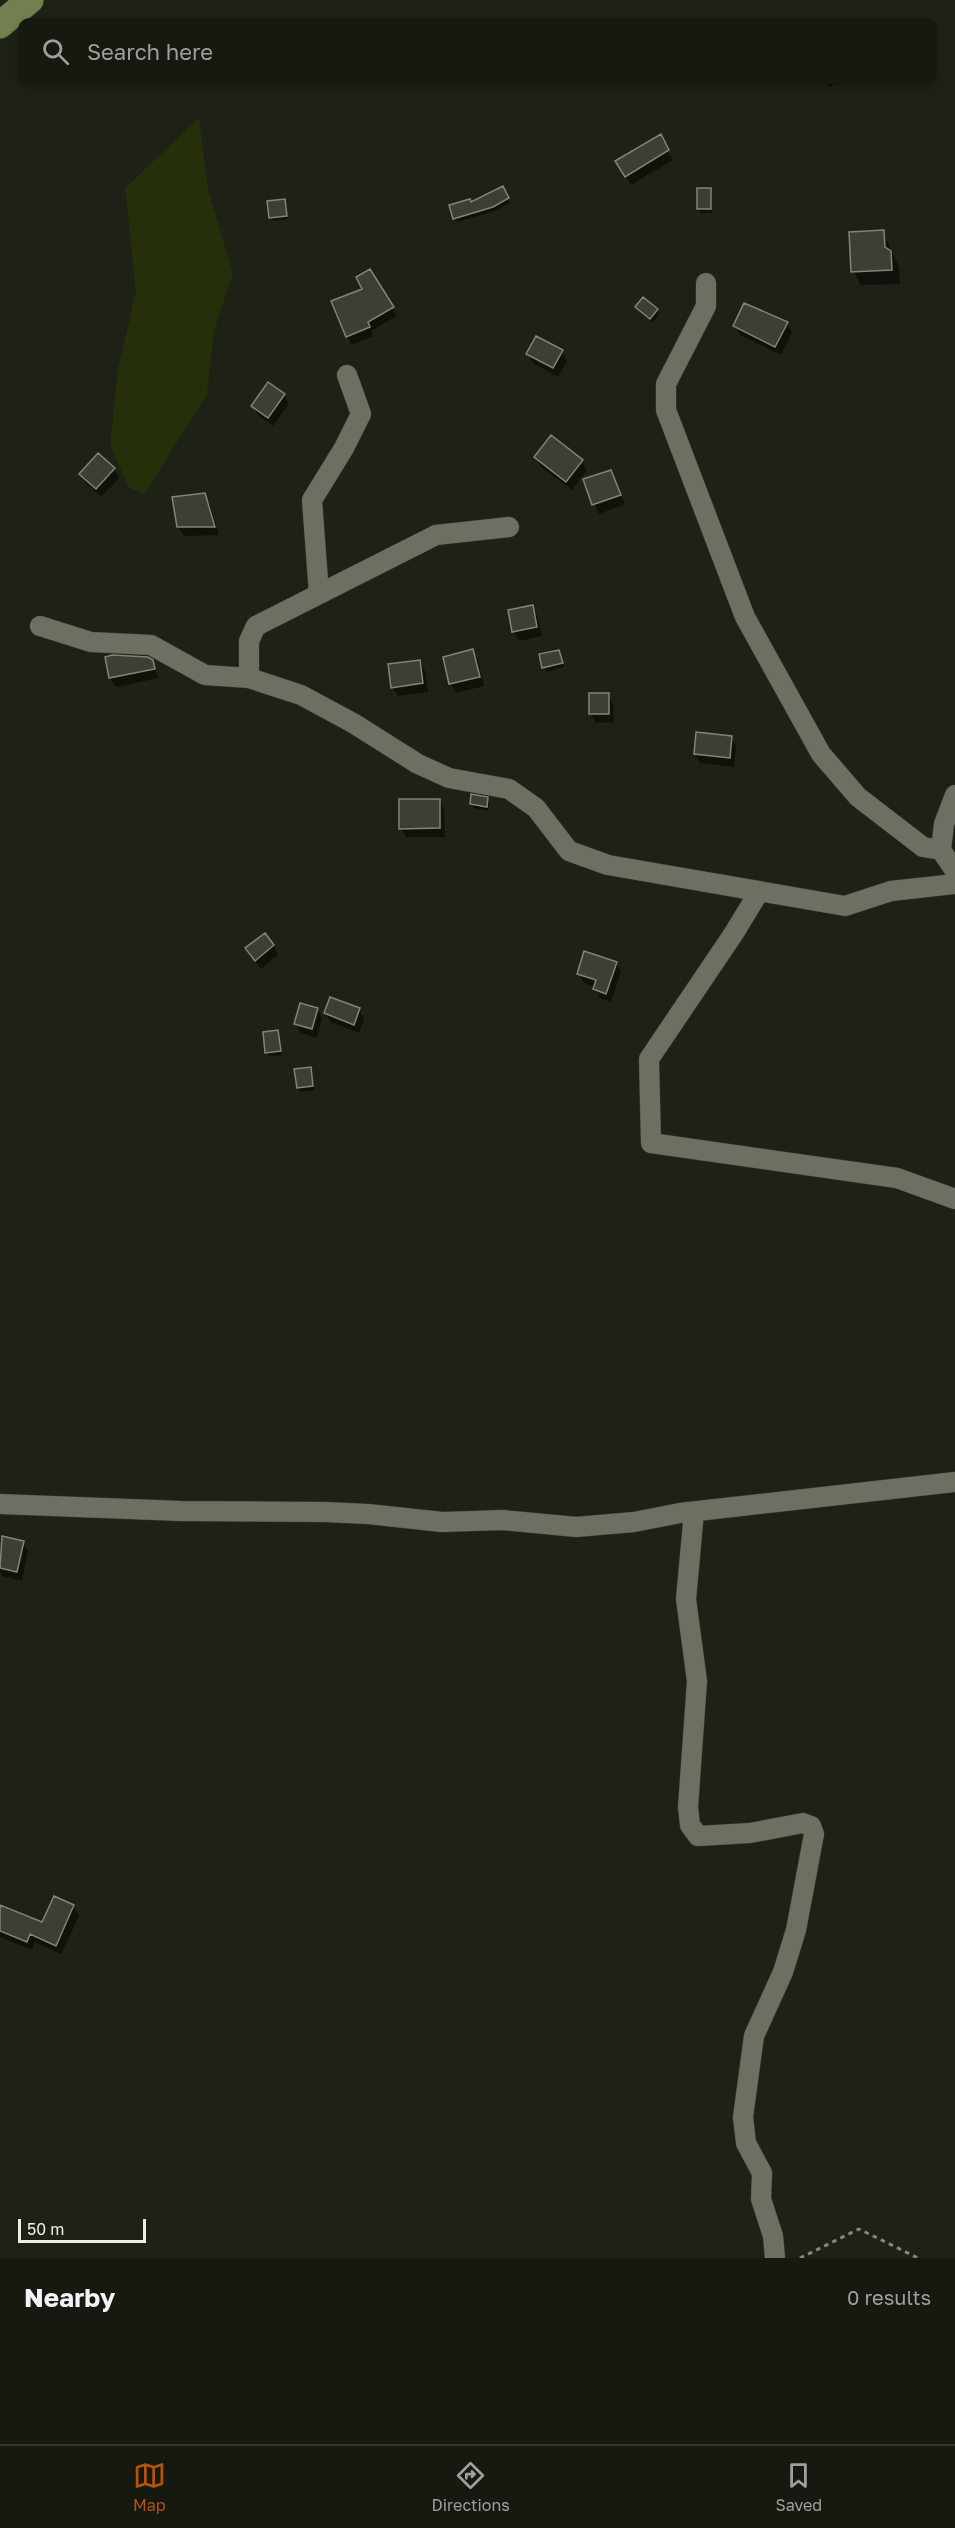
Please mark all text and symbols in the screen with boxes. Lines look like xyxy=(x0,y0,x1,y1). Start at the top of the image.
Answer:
search box xyxy=(18,18,937,84)
icon: search xyxy=(39,35,72,68)
text: Search here xyxy=(87,38,213,65)
scale bar xyxy=(18,2216,146,2244)
text: 50 m xyxy=(27,2219,64,2239)
text: Nearby xyxy=(24,2282,115,2313)
text: 0 results xyxy=(847,2285,931,2309)
tab: Map xyxy=(133,2459,166,2515)
tab: Directions xyxy=(432,2459,510,2515)
tab: Saved xyxy=(775,2459,822,2515)

